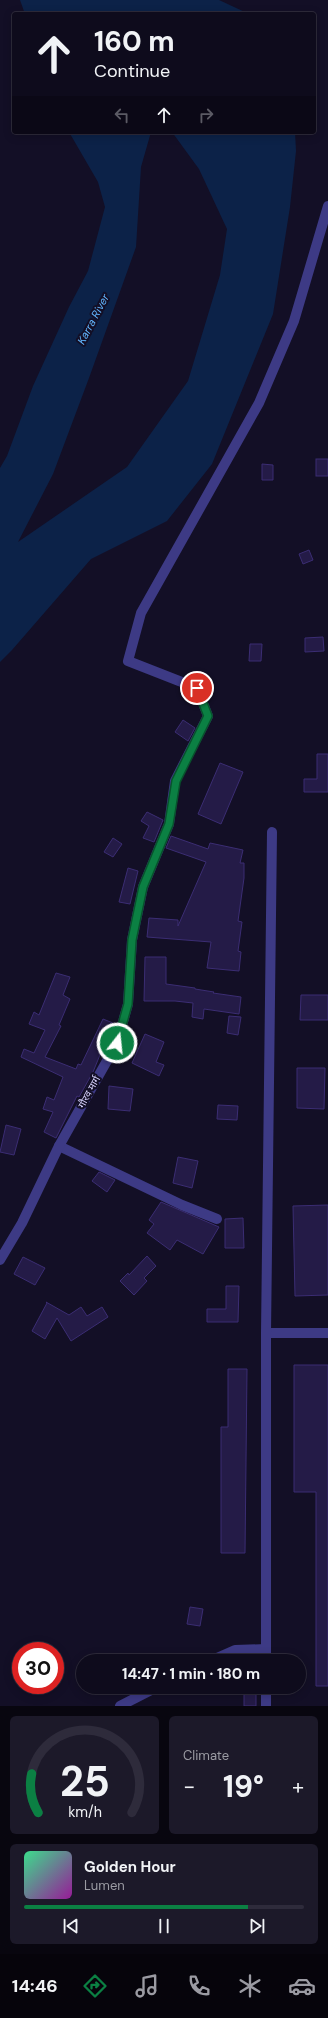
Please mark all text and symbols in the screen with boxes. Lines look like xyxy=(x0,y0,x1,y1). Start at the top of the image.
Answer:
text: 160 m xyxy=(94,23,175,60)
icon: ahead xyxy=(28,28,80,80)
text: Continue xyxy=(94,59,170,83)
icon: left xyxy=(111,104,133,126)
icon: ahead xyxy=(153,104,175,126)
icon: right xyxy=(195,104,217,126)
water label: Karra River xyxy=(74,291,113,347)
pin xyxy=(180,671,214,705)
icon: arrive xyxy=(186,677,208,699)
position arrow xyxy=(96,1022,138,1064)
street label: गौरव मार्ग xyxy=(75,1073,104,1110)
speed limit sign: 30 xyxy=(12,1642,64,1694)
text: 14:47 · 1 min · 180 m xyxy=(122,1664,260,1684)
text: Climate xyxy=(183,1747,229,1764)
text: 25 xyxy=(60,1755,109,1809)
text: 19° xyxy=(223,1767,264,1806)
text: − xyxy=(183,1772,195,1801)
text: + xyxy=(292,1772,304,1801)
text: km/h xyxy=(68,1803,101,1821)
text: Golden Hour xyxy=(84,1857,176,1877)
text: Lumen xyxy=(84,1877,125,1894)
icon: previous xyxy=(60,1915,82,1937)
icon: pause xyxy=(153,1915,175,1937)
icon: next xyxy=(246,1915,268,1937)
icon: directions xyxy=(81,1972,109,2000)
icon: music xyxy=(133,1972,161,2000)
icon: phone xyxy=(185,1972,213,2000)
icon: climate xyxy=(236,1972,264,2000)
icon: car xyxy=(288,1972,316,2000)
text: 14:46 xyxy=(12,1974,58,1998)

